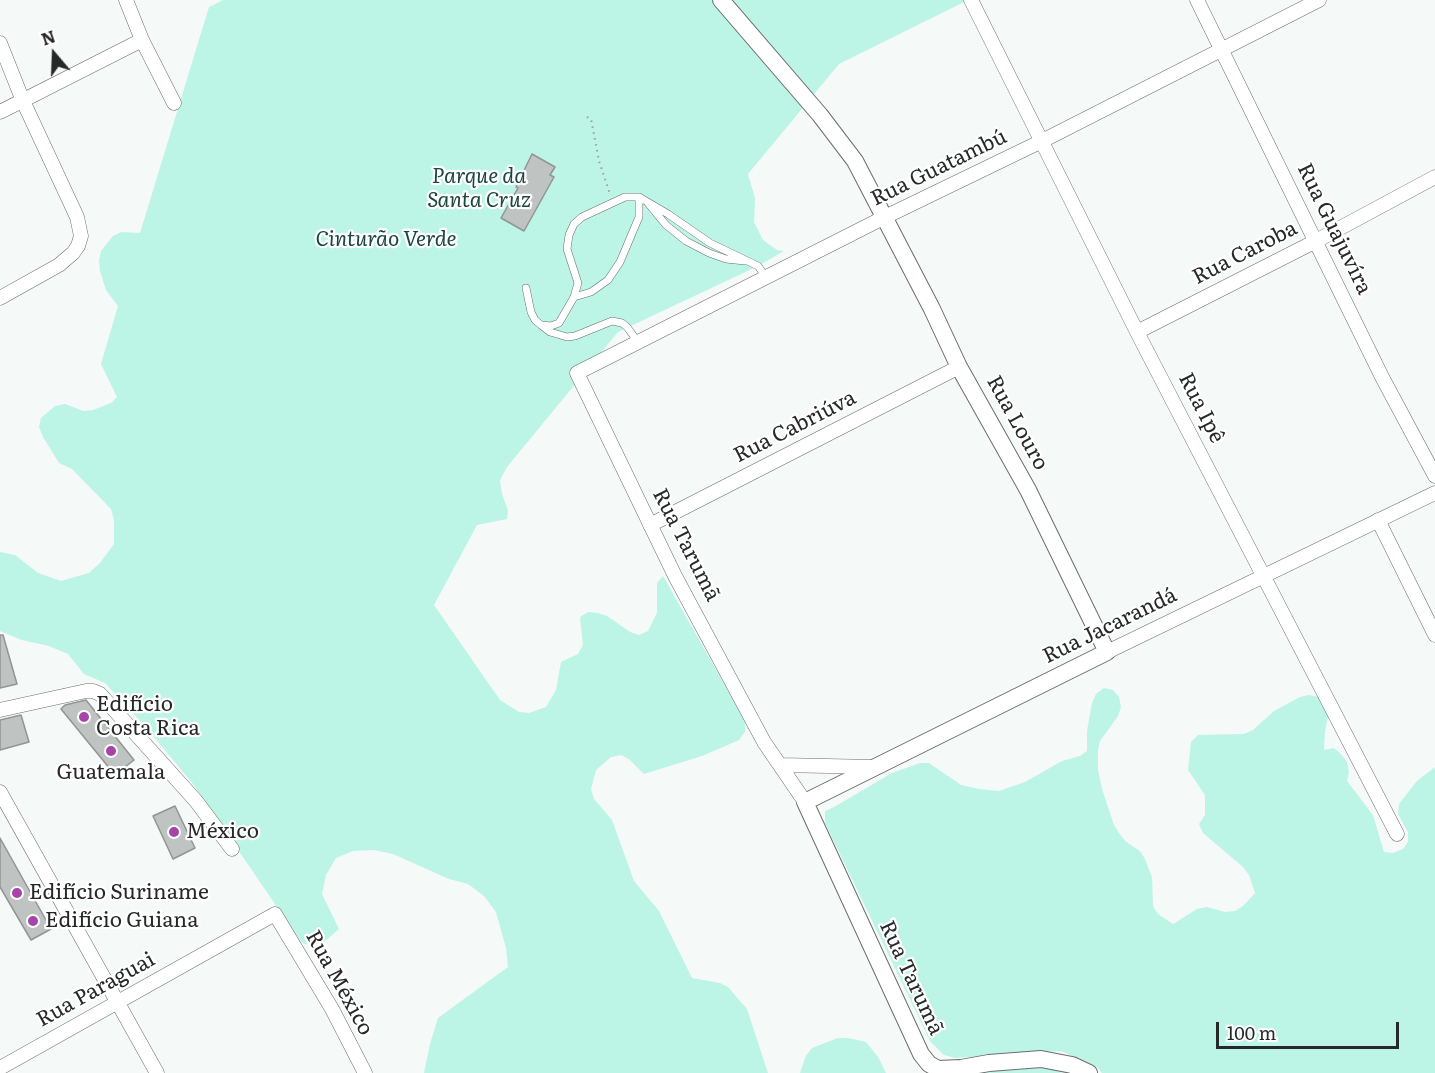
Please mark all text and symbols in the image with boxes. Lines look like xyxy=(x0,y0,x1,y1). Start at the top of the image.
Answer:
text: N xyxy=(38,23,58,51)
north arrow xyxy=(24,24,84,84)
street label: Rua Guatambú xyxy=(867,124,1011,212)
street label: Rua Guajuvíra xyxy=(1291,159,1377,299)
park label: Parque da Santa Cruz xyxy=(427,164,531,214)
street label: Rua Caroba xyxy=(1188,216,1302,290)
park label: Cinturão Verde xyxy=(315,227,457,253)
street label: Rua Ipê xyxy=(1173,369,1229,447)
street label: Rua Louro xyxy=(981,371,1053,475)
street label: Rua Cabriúva xyxy=(730,385,860,469)
street label: Rua Tarumã xyxy=(647,484,725,606)
street label: Rua Jacarandá xyxy=(1039,583,1181,669)
place label: Edifício Costa Rica xyxy=(96,692,200,742)
marker: Edifício Costa Rica xyxy=(77,710,91,724)
marker: Guatemala xyxy=(104,744,118,758)
place label: Guatemala xyxy=(57,760,165,786)
place label: México xyxy=(186,819,259,845)
marker: México xyxy=(167,825,181,839)
place label: Edifício Suriname xyxy=(29,880,209,906)
marker: Edifício Suriname xyxy=(10,886,24,900)
place label: Edifício Guiana xyxy=(45,908,199,934)
marker: Edifício Guiana xyxy=(26,914,40,928)
street label: Rua Tarumã xyxy=(874,917,948,1039)
street label: Rua México xyxy=(300,926,378,1040)
street label: Rua Paraguai xyxy=(32,947,160,1033)
scale bar xyxy=(1219,1010,1402,1048)
text: 100 m xyxy=(1227,1019,1276,1046)

